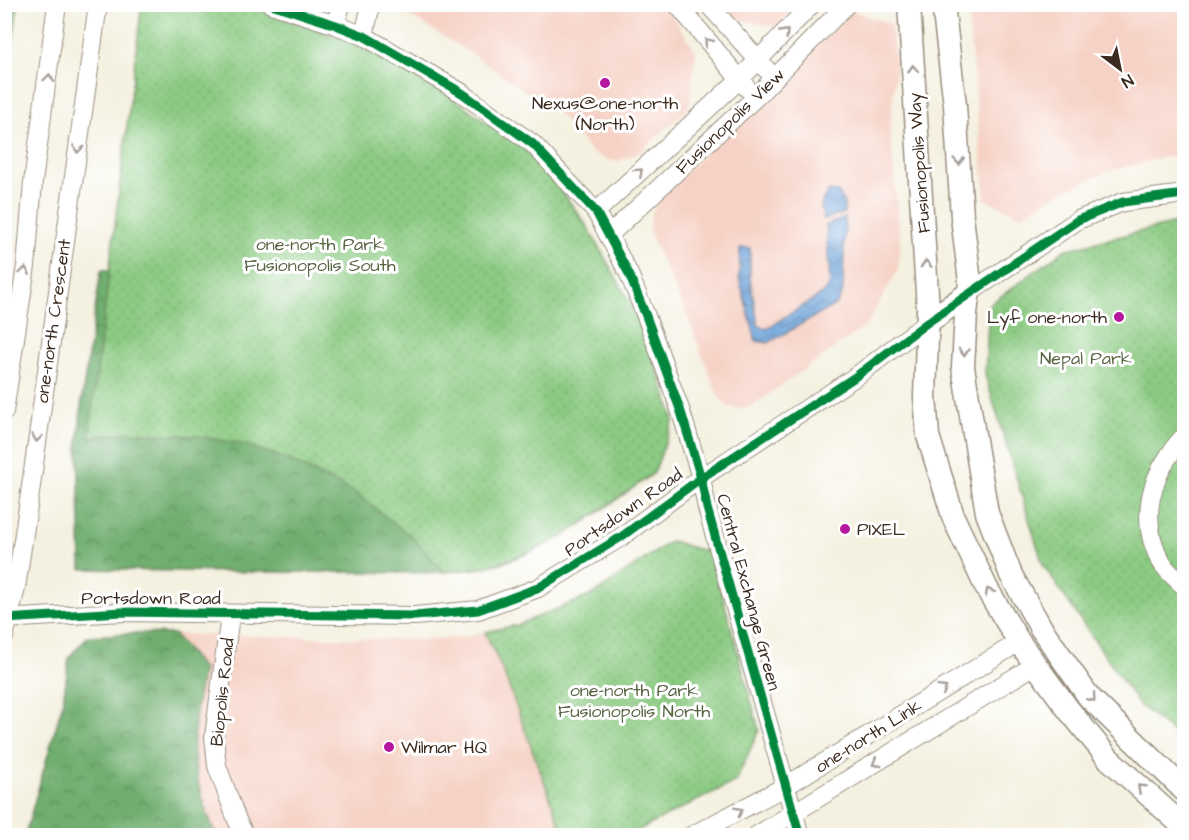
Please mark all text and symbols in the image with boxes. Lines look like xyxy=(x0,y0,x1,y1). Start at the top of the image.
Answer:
one-way arrow xyxy=(778,30,789,40)
one-way arrow xyxy=(705,38,716,49)
north arrow xyxy=(1090,39,1150,99)
street label: Fusionopolis View xyxy=(670,63,790,180)
one-way arrow xyxy=(906,65,919,74)
text: N xyxy=(1117,69,1138,93)
one-way arrow xyxy=(42,73,54,82)
marker: Nexus@one-north (North) xyxy=(598,76,612,90)
place label: Nexus@one-north (North) xyxy=(532,91,678,137)
street label: Fusionopolis Way xyxy=(902,92,938,234)
one-way arrow xyxy=(72,144,84,153)
one-way arrow xyxy=(952,156,965,165)
one-way arrow xyxy=(632,168,643,179)
park label: one-north Park Fusionopolis South xyxy=(244,232,396,278)
street label: one-north Crescent xyxy=(30,237,78,405)
one-way arrow xyxy=(920,259,933,268)
one-way arrow xyxy=(19,266,31,276)
place label: Lyf one-north xyxy=(987,305,1107,331)
marker: Lyf one-north xyxy=(1112,310,1126,324)
park label: Nepal Park xyxy=(1040,346,1132,371)
one-way arrow xyxy=(958,347,971,356)
one-way arrow xyxy=(32,433,44,442)
street label: Portsdown Road xyxy=(559,462,688,563)
street label: Central Exchange Green xyxy=(709,491,787,693)
place label: PIXEL xyxy=(857,517,906,542)
marker: PIXEL xyxy=(838,522,852,536)
street label: Portsdown Road xyxy=(81,586,221,611)
one-way arrow xyxy=(985,587,996,598)
street label: Biopolis Road xyxy=(204,637,241,748)
park label: one-north Park Fusionopolis North xyxy=(558,678,710,724)
one-way arrow xyxy=(937,685,947,697)
one-way arrow xyxy=(1084,692,1095,703)
street label: one-north Link xyxy=(810,693,927,779)
place label: Wilmar HQ xyxy=(401,735,488,760)
marker: Wilmar HQ xyxy=(382,740,396,754)
one-way arrow xyxy=(872,756,882,768)
one-way arrow xyxy=(1137,784,1148,795)
one-way arrow xyxy=(732,807,743,818)

